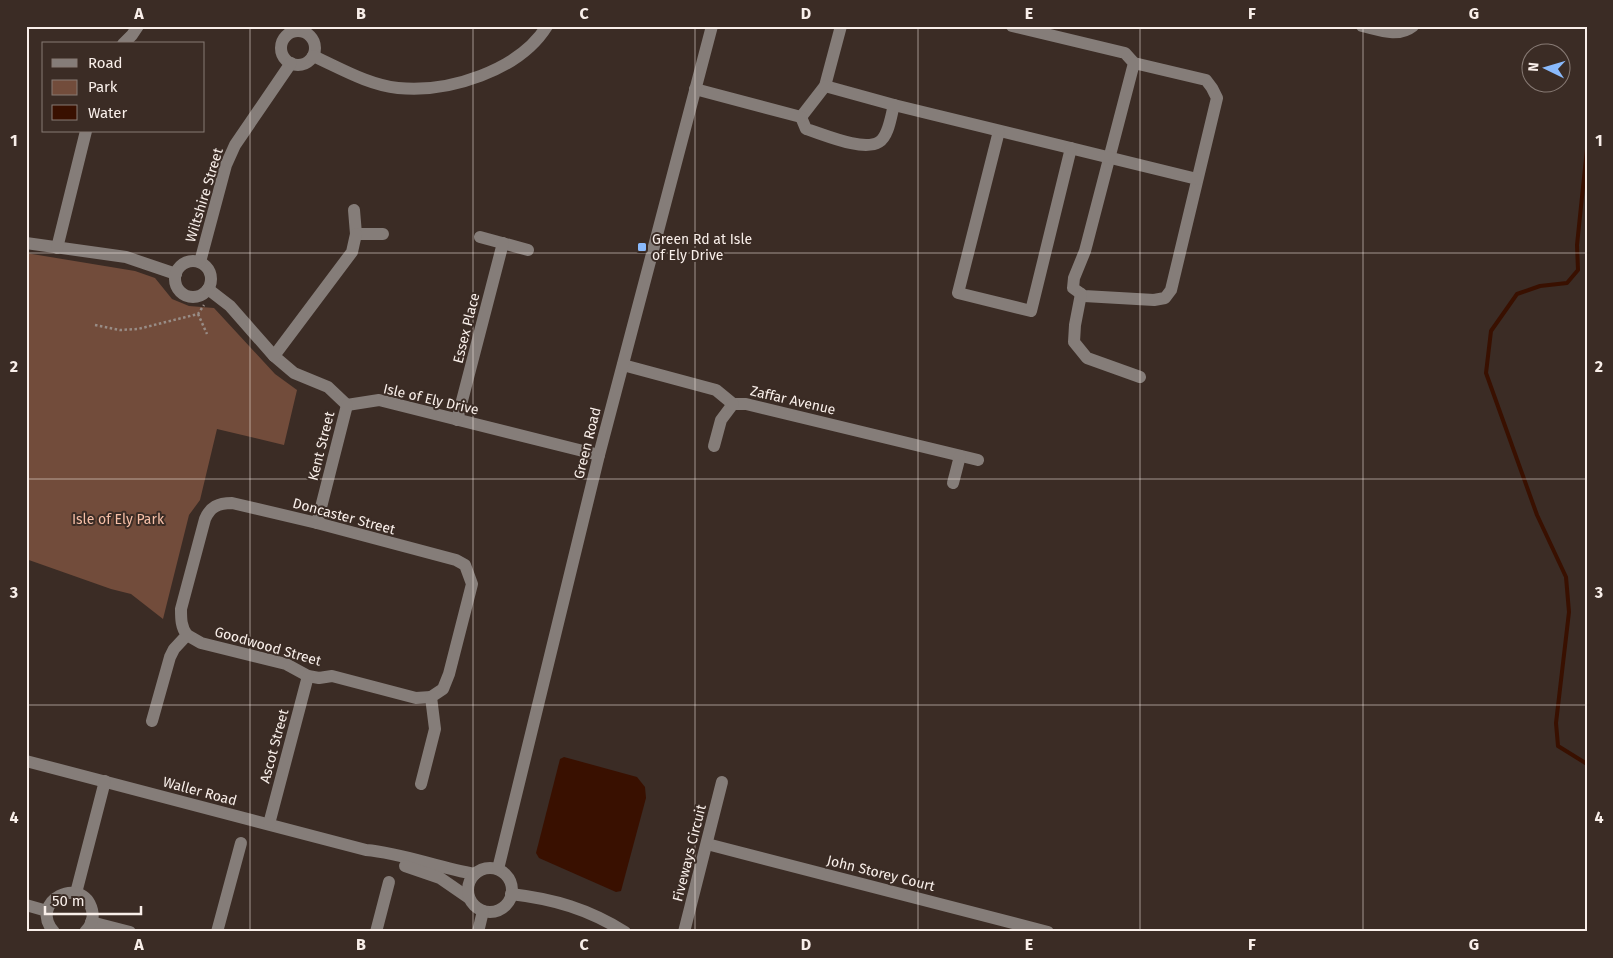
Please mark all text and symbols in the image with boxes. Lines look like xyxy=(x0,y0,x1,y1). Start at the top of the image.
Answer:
text: A xyxy=(133,4,144,23)
text: B xyxy=(356,4,366,23)
text: C xyxy=(579,4,589,23)
text: D xyxy=(801,4,811,23)
text: E xyxy=(1025,4,1033,23)
text: F xyxy=(1248,4,1256,23)
text: G xyxy=(1469,4,1479,23)
legend xyxy=(42,42,205,132)
north arrow xyxy=(1520,42,1570,92)
text: Road xyxy=(88,54,123,72)
text: N xyxy=(1525,62,1542,72)
text: Park xyxy=(88,78,118,96)
text: Water xyxy=(88,104,127,122)
text: 1 xyxy=(10,131,18,150)
text: 1 xyxy=(1595,131,1603,150)
street label: Wiltshire Street xyxy=(182,145,227,244)
place label: Green Rd at Isle of Ely Drive xyxy=(652,231,752,264)
marker: Green Rd at Isle of Ely Drive xyxy=(636,241,648,253)
street label: Essex Place xyxy=(450,291,483,365)
text: 2 xyxy=(10,357,18,376)
text: 2 xyxy=(1595,357,1603,376)
street label: Isle of Ely Drive xyxy=(382,380,480,419)
street label: Zaffar Avenue xyxy=(749,382,837,419)
street label: Green Road xyxy=(570,406,605,481)
street label: Kent Street xyxy=(305,409,339,482)
street label: Doncaster Street xyxy=(291,495,398,539)
park label: Isle of Ely Park xyxy=(72,511,165,528)
text: 3 xyxy=(9,583,18,602)
text: 3 xyxy=(1594,583,1603,602)
street label: Goodwood Street xyxy=(213,623,324,670)
street label: Ascot Street xyxy=(256,706,293,785)
street label: Waller Road xyxy=(161,773,239,810)
street label: Fiveways Circuit xyxy=(669,802,710,903)
text: 4 xyxy=(9,808,19,827)
text: 4 xyxy=(1594,808,1604,827)
street label: John Storey Court xyxy=(825,852,938,895)
scale bar xyxy=(45,883,141,915)
text: 50 m xyxy=(52,892,85,910)
text: A xyxy=(133,935,144,954)
text: B xyxy=(356,935,366,954)
text: C xyxy=(579,935,589,954)
text: D xyxy=(801,935,811,954)
text: E xyxy=(1025,935,1033,954)
text: F xyxy=(1248,935,1256,954)
text: G xyxy=(1469,935,1479,954)

